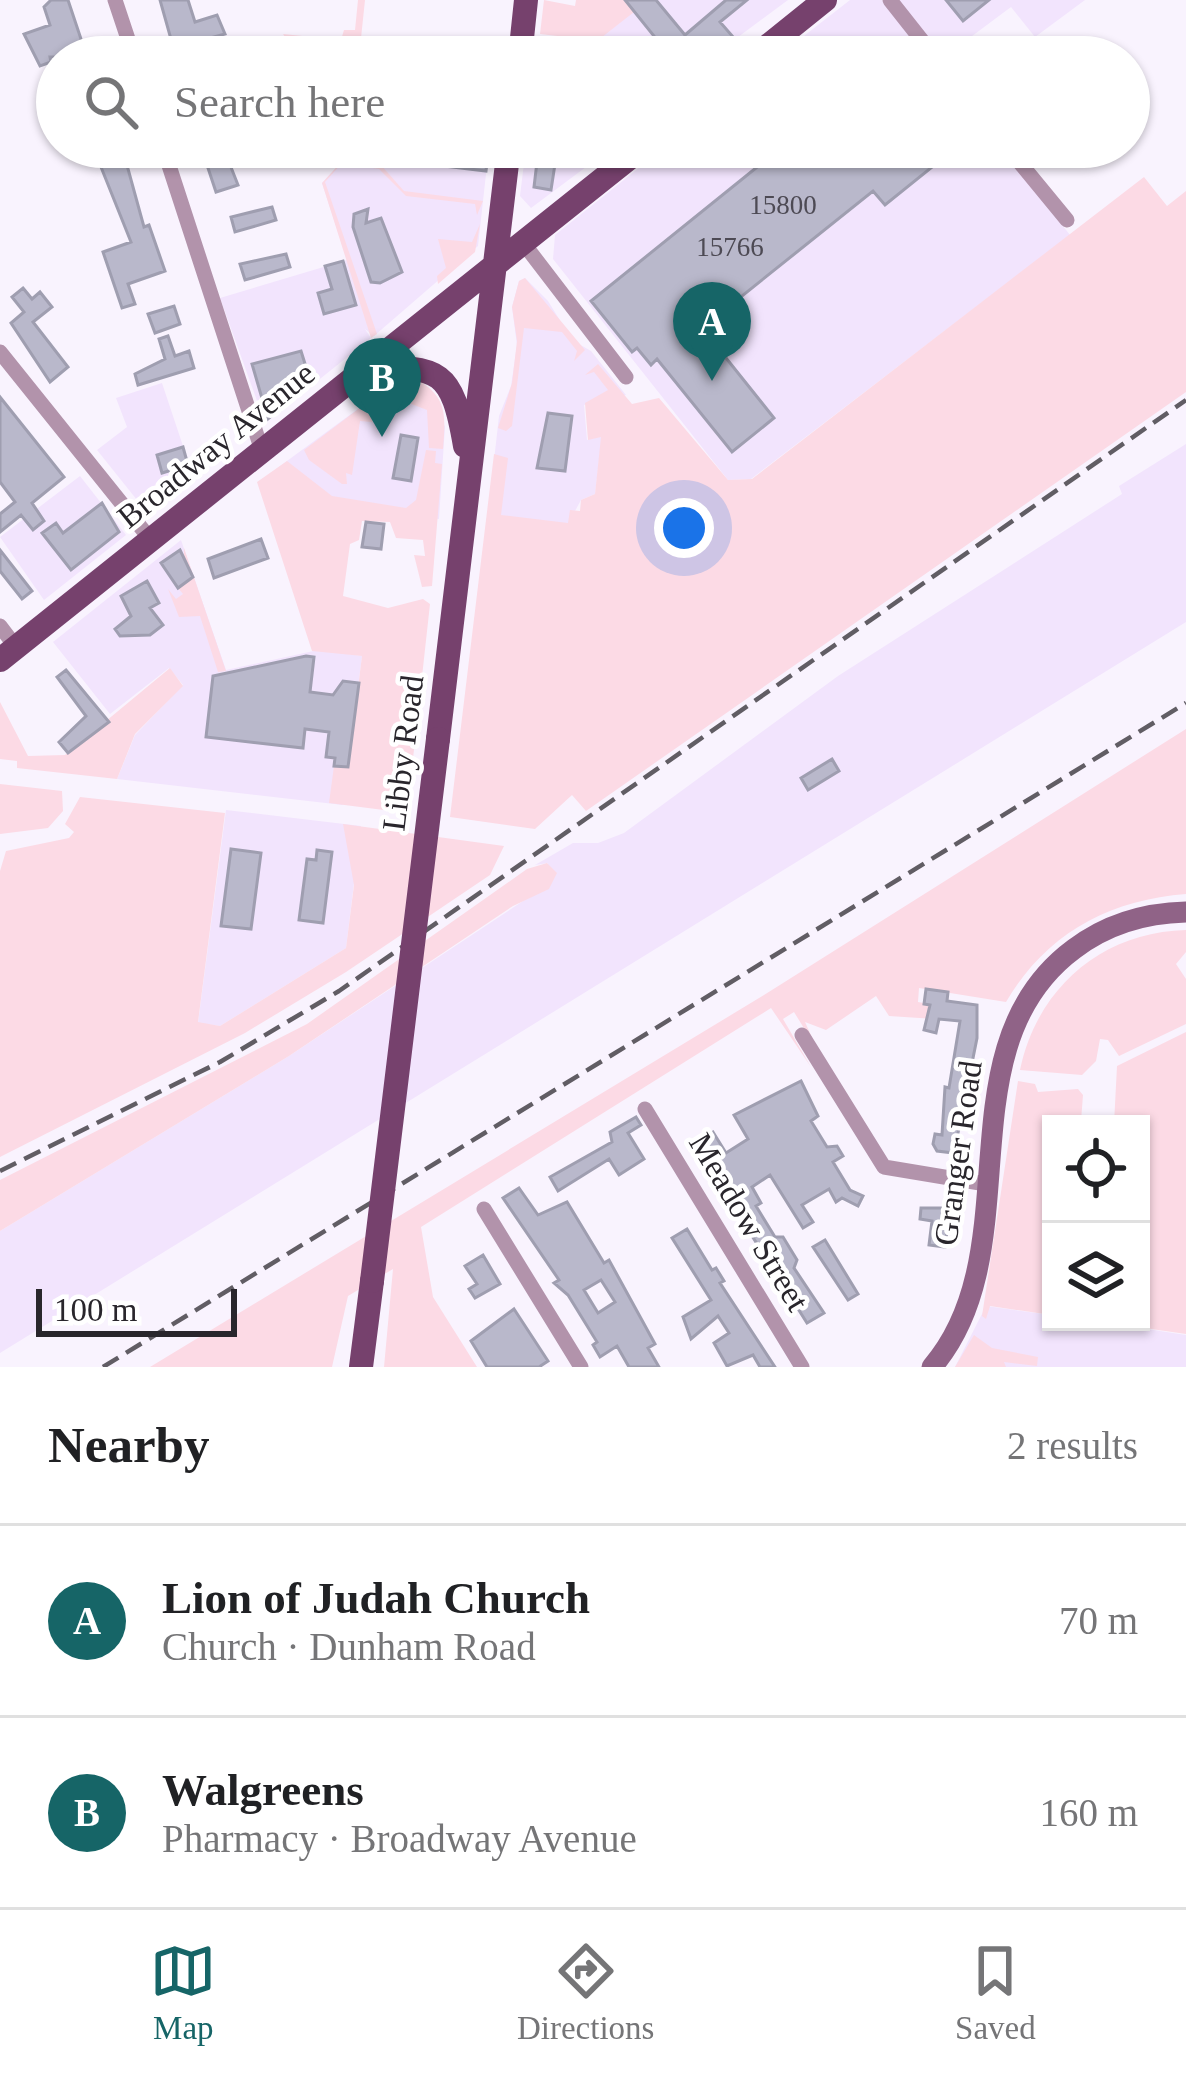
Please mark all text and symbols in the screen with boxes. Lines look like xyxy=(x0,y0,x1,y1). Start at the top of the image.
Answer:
search box xyxy=(36,36,1150,168)
icon: search xyxy=(78,69,144,135)
text: Search here xyxy=(174,77,385,127)
house number: 15800 xyxy=(749,190,817,220)
house number: 15766 xyxy=(696,232,764,262)
pin: A xyxy=(673,282,751,381)
pin: B xyxy=(343,338,421,437)
street label: Broadway Avenue xyxy=(111,355,321,535)
your location xyxy=(654,498,714,558)
street label: Libby Road xyxy=(376,673,430,833)
street label: Granger Road xyxy=(927,1058,989,1248)
map controls xyxy=(1042,1115,1150,1331)
button: locate xyxy=(1042,1115,1150,1223)
street label: Meadow Street xyxy=(682,1127,816,1317)
button: layers xyxy=(1042,1223,1150,1331)
scale bar xyxy=(36,1283,237,1336)
text: 100 m xyxy=(54,1292,137,1328)
text: Nearby xyxy=(48,1417,209,1473)
text: 2 results xyxy=(1007,1424,1138,1467)
text: Lion of Judah Church xyxy=(162,1573,590,1623)
text: A xyxy=(73,1599,101,1642)
text: 70 m xyxy=(1059,1599,1138,1642)
text: Church · Dunham Road xyxy=(162,1625,536,1668)
text: Walgreens xyxy=(162,1765,364,1815)
text: B xyxy=(74,1791,100,1834)
text: 160 m xyxy=(1039,1791,1138,1834)
text: Pharmacy · Broadway Avenue xyxy=(162,1817,637,1860)
tab: Map xyxy=(150,1938,216,2047)
tab: Directions xyxy=(517,1938,654,2047)
tab: Saved xyxy=(955,1938,1036,2047)

